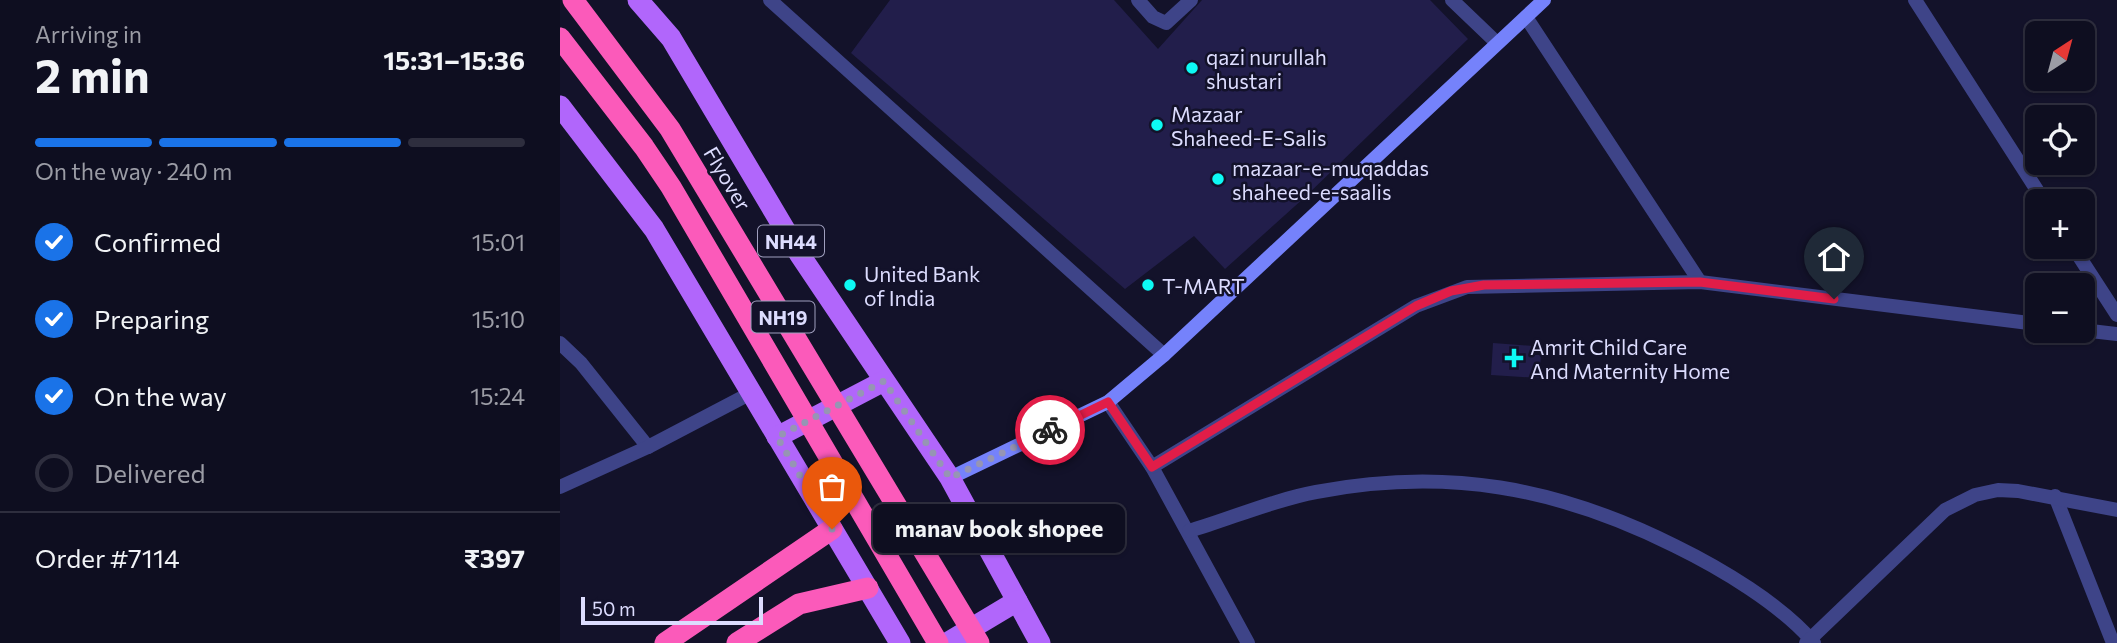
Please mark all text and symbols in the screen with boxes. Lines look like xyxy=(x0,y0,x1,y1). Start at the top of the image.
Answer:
text: Arriving in xyxy=(35,20,142,48)
north arrow xyxy=(2025,21,2095,91)
map controls xyxy=(2025,21,2095,343)
text: 15:31–15:36 xyxy=(383,44,525,75)
place label: qazi nurullah shustari xyxy=(1206,44,1327,93)
text: 2 min xyxy=(35,46,150,102)
marker: qazi nurullah shustari xyxy=(1184,60,1200,76)
place label: Mazaar Shaheed-E-Salis xyxy=(1171,101,1326,150)
button: locate xyxy=(2025,105,2095,175)
marker: Mazaar Shaheed-E-Salis xyxy=(1149,117,1165,133)
street label: Flyover xyxy=(699,142,757,214)
place label: mazaar-e-muqaddas shaheed-e-saalis xyxy=(1232,155,1429,204)
text: On the way · 240 m xyxy=(35,157,232,185)
marker: mazaar-e-muqaddas shaheed-e-saalis xyxy=(1210,171,1226,187)
button: + xyxy=(2025,189,2095,259)
icon: check xyxy=(35,223,73,261)
text: Confirmed xyxy=(94,226,221,257)
road number: NH44 xyxy=(758,226,824,256)
pin xyxy=(1804,227,1864,299)
text: 15:01 xyxy=(472,228,525,256)
icon: home xyxy=(1815,238,1853,276)
place label: United Bank of India xyxy=(864,261,980,310)
place label: T-MART xyxy=(1162,273,1245,298)
button: − xyxy=(2025,273,2095,343)
marker: United Bank of India xyxy=(842,277,858,293)
marker: T-MART xyxy=(1140,277,1156,293)
icon: check xyxy=(35,300,73,338)
road number: NH19 xyxy=(752,302,815,332)
text: Preparing xyxy=(94,303,209,334)
text: 15:10 xyxy=(472,305,525,333)
place label: Amrit Child Care And Maternity Home xyxy=(1530,334,1730,383)
marker: Amrit Child Care And Maternity Home xyxy=(1504,348,1524,368)
icon: check xyxy=(35,377,73,415)
text: On the way xyxy=(94,380,227,411)
text: 15:24 xyxy=(470,382,525,410)
courier xyxy=(1015,395,1085,465)
icon: bike xyxy=(1031,411,1069,449)
text: Delivered xyxy=(94,457,205,488)
pin xyxy=(802,457,862,529)
icon: bag xyxy=(813,468,851,506)
callout: manav book shopee xyxy=(874,504,1126,554)
text: manav book shopee xyxy=(895,514,1103,542)
text: Order #7114 xyxy=(35,542,180,573)
text: ₹397 xyxy=(464,542,525,573)
scale bar xyxy=(581,594,763,626)
text: 50 m xyxy=(592,597,636,620)

